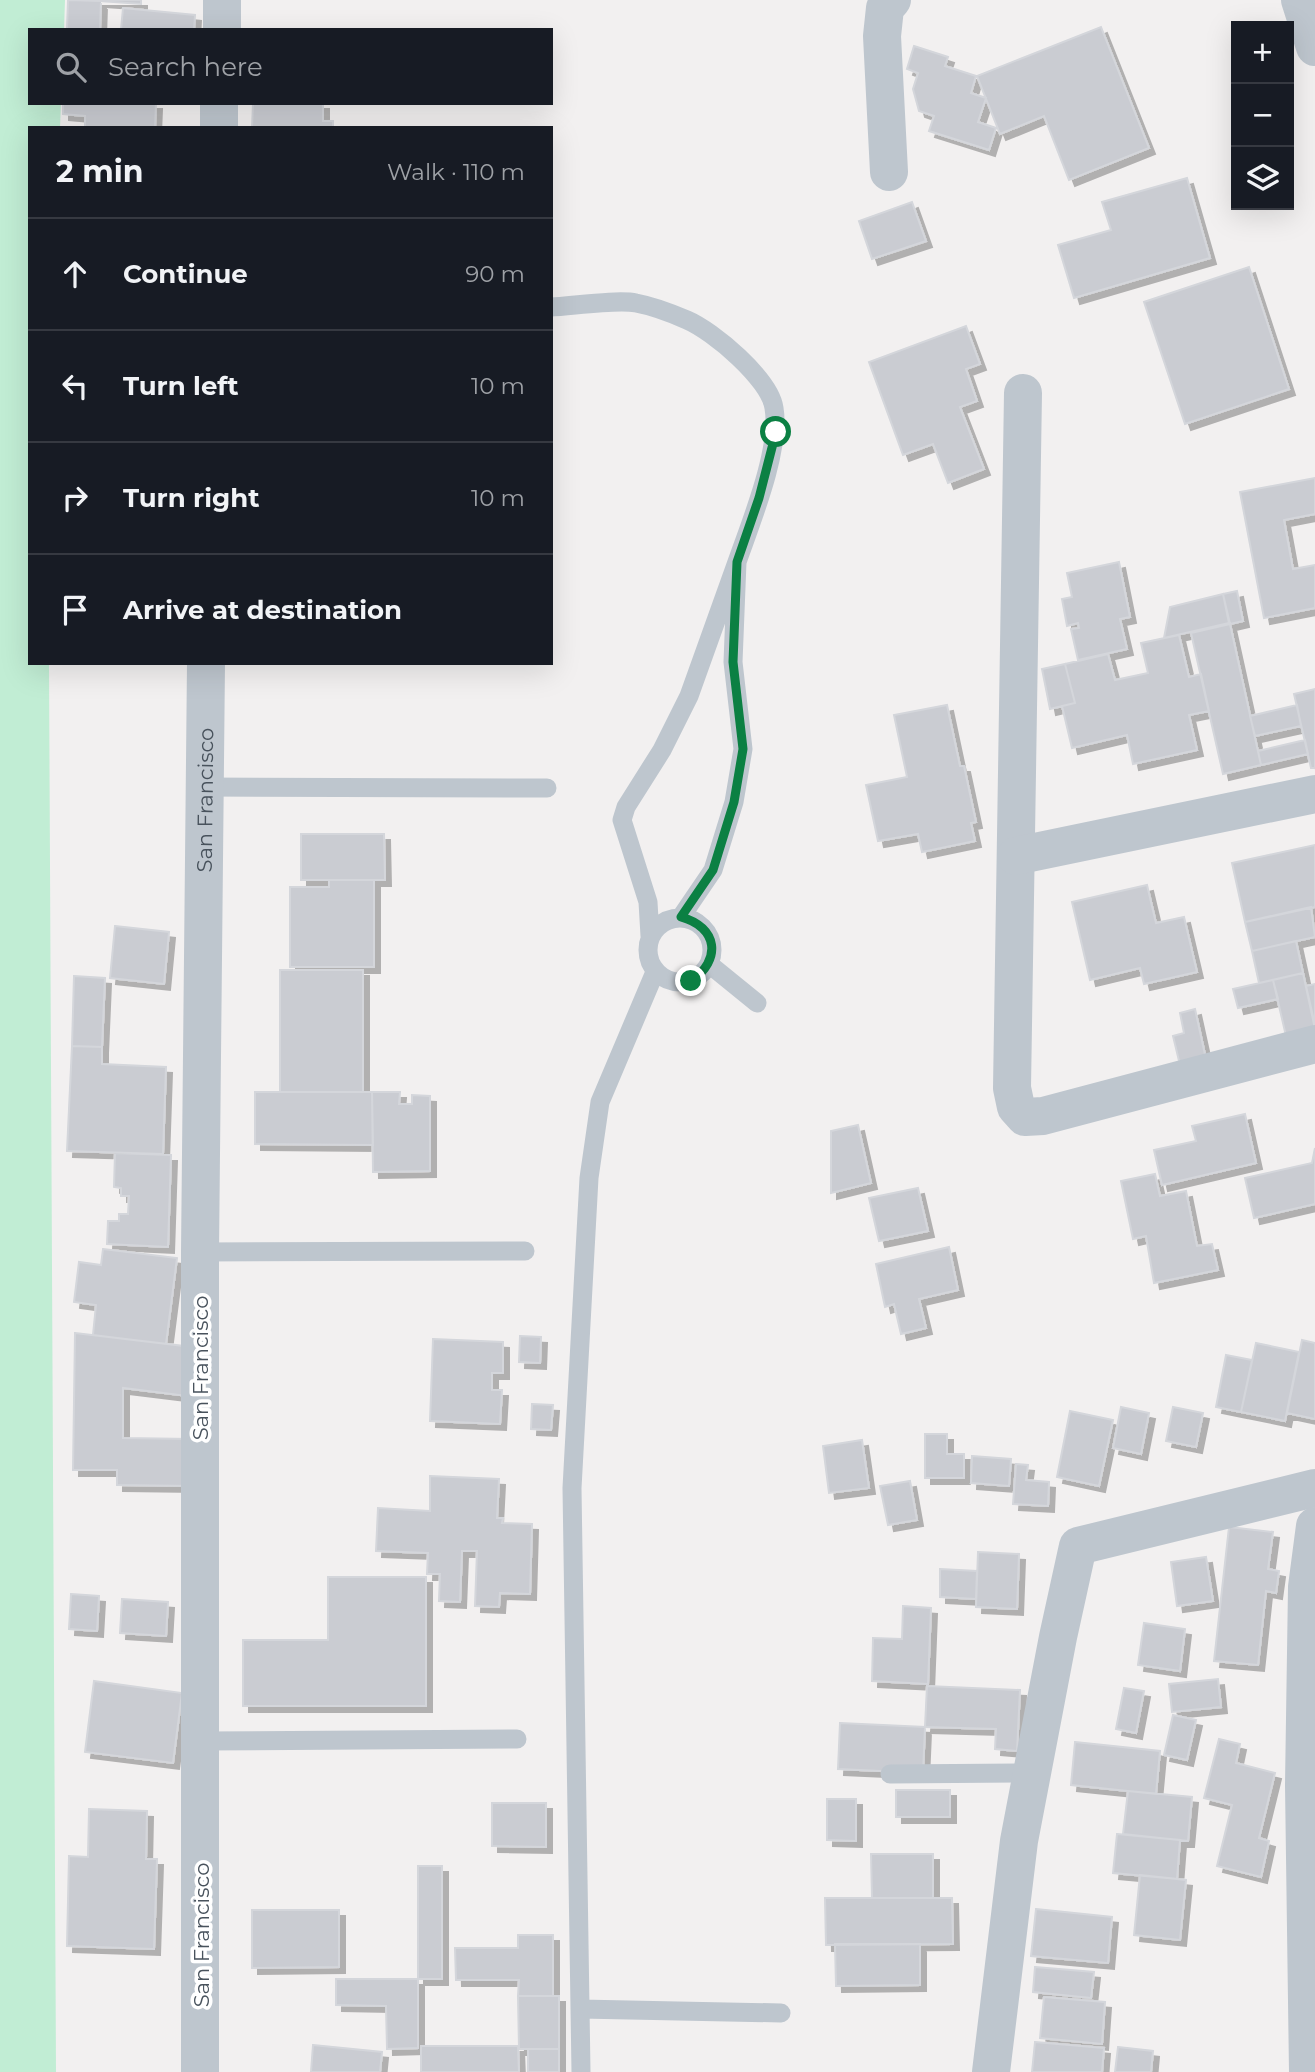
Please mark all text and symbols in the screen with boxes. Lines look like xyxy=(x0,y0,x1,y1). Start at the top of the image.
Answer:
map controls xyxy=(1231,21,1294,210)
button: + xyxy=(1231,21,1294,84)
search box xyxy=(28,28,553,105)
icon: search xyxy=(52,48,90,86)
text: Search here xyxy=(108,51,263,83)
button: − xyxy=(1231,84,1294,147)
button: layers xyxy=(1231,147,1294,210)
text: 2 min xyxy=(56,153,143,190)
text: Walk · 110 m xyxy=(387,158,525,186)
icon: ahead xyxy=(56,255,94,293)
text: Continue xyxy=(123,258,248,290)
text: 90 m xyxy=(465,260,525,288)
icon: left xyxy=(56,367,94,405)
text: Turn left xyxy=(123,370,239,402)
text: 10 m xyxy=(471,372,525,400)
route start xyxy=(760,416,791,447)
icon: right xyxy=(56,479,94,517)
text: Turn right xyxy=(123,482,259,514)
text: 10 m xyxy=(471,484,525,512)
icon: arrive xyxy=(56,591,94,629)
text: Arrive at destination xyxy=(123,594,402,626)
street label: San Francisco xyxy=(191,728,218,872)
route end xyxy=(675,965,706,996)
street label: San Francisco xyxy=(188,1296,213,1440)
street label: San Francisco xyxy=(189,1863,214,2007)

